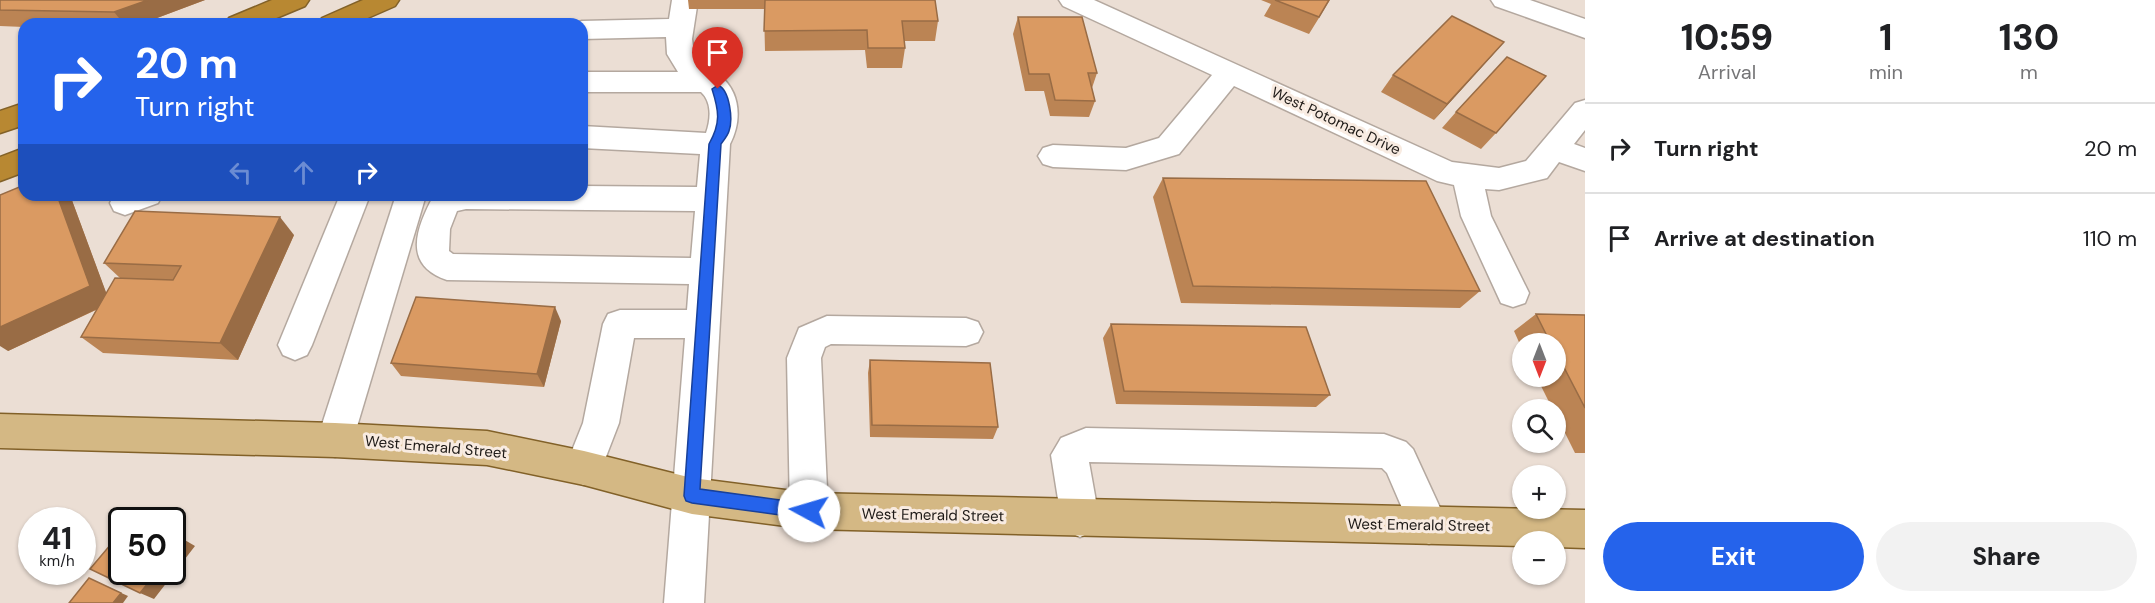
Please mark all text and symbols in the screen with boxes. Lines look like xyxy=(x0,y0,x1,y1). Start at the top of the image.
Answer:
text: 10:59 xyxy=(1681,14,1773,61)
text: 1 xyxy=(1879,14,1893,61)
text: 130 xyxy=(1999,14,2059,61)
pin xyxy=(692,27,743,89)
text: 20 m xyxy=(135,36,238,91)
icon: arrive xyxy=(701,36,734,69)
icon: right xyxy=(36,42,114,120)
text: Arrival xyxy=(1698,59,1756,85)
text: min xyxy=(1869,59,1903,85)
text: m xyxy=(2020,59,2038,85)
street label: West Potomac Drive xyxy=(1268,82,1404,160)
text: Turn right xyxy=(135,89,255,124)
icon: right xyxy=(1603,132,1636,165)
text: Turn right xyxy=(1654,134,1759,163)
text: 20 m xyxy=(2084,134,2137,163)
icon: left xyxy=(224,156,257,189)
icon: ahead xyxy=(287,156,320,189)
icon: right xyxy=(350,156,383,189)
icon: arrive xyxy=(1603,222,1636,255)
text: Arrive at destination xyxy=(1654,224,1875,253)
text: 110 m xyxy=(2083,224,2137,253)
north arrow xyxy=(1512,333,1566,387)
map controls xyxy=(1512,333,1566,585)
button: search xyxy=(1512,399,1566,453)
street label: West Emerald Street xyxy=(364,431,508,463)
button: + xyxy=(1512,465,1566,519)
position arrow xyxy=(777,479,841,543)
street label: West Emerald Street xyxy=(862,504,1005,526)
speed limit sign: 50 xyxy=(108,507,186,585)
street label: West Emerald Street xyxy=(1348,514,1491,536)
text: 41 xyxy=(42,519,72,558)
button: Exit xyxy=(1603,522,1864,591)
button: Share xyxy=(1876,522,2137,591)
button: − xyxy=(1512,531,1566,585)
text: km/h xyxy=(39,551,75,571)

